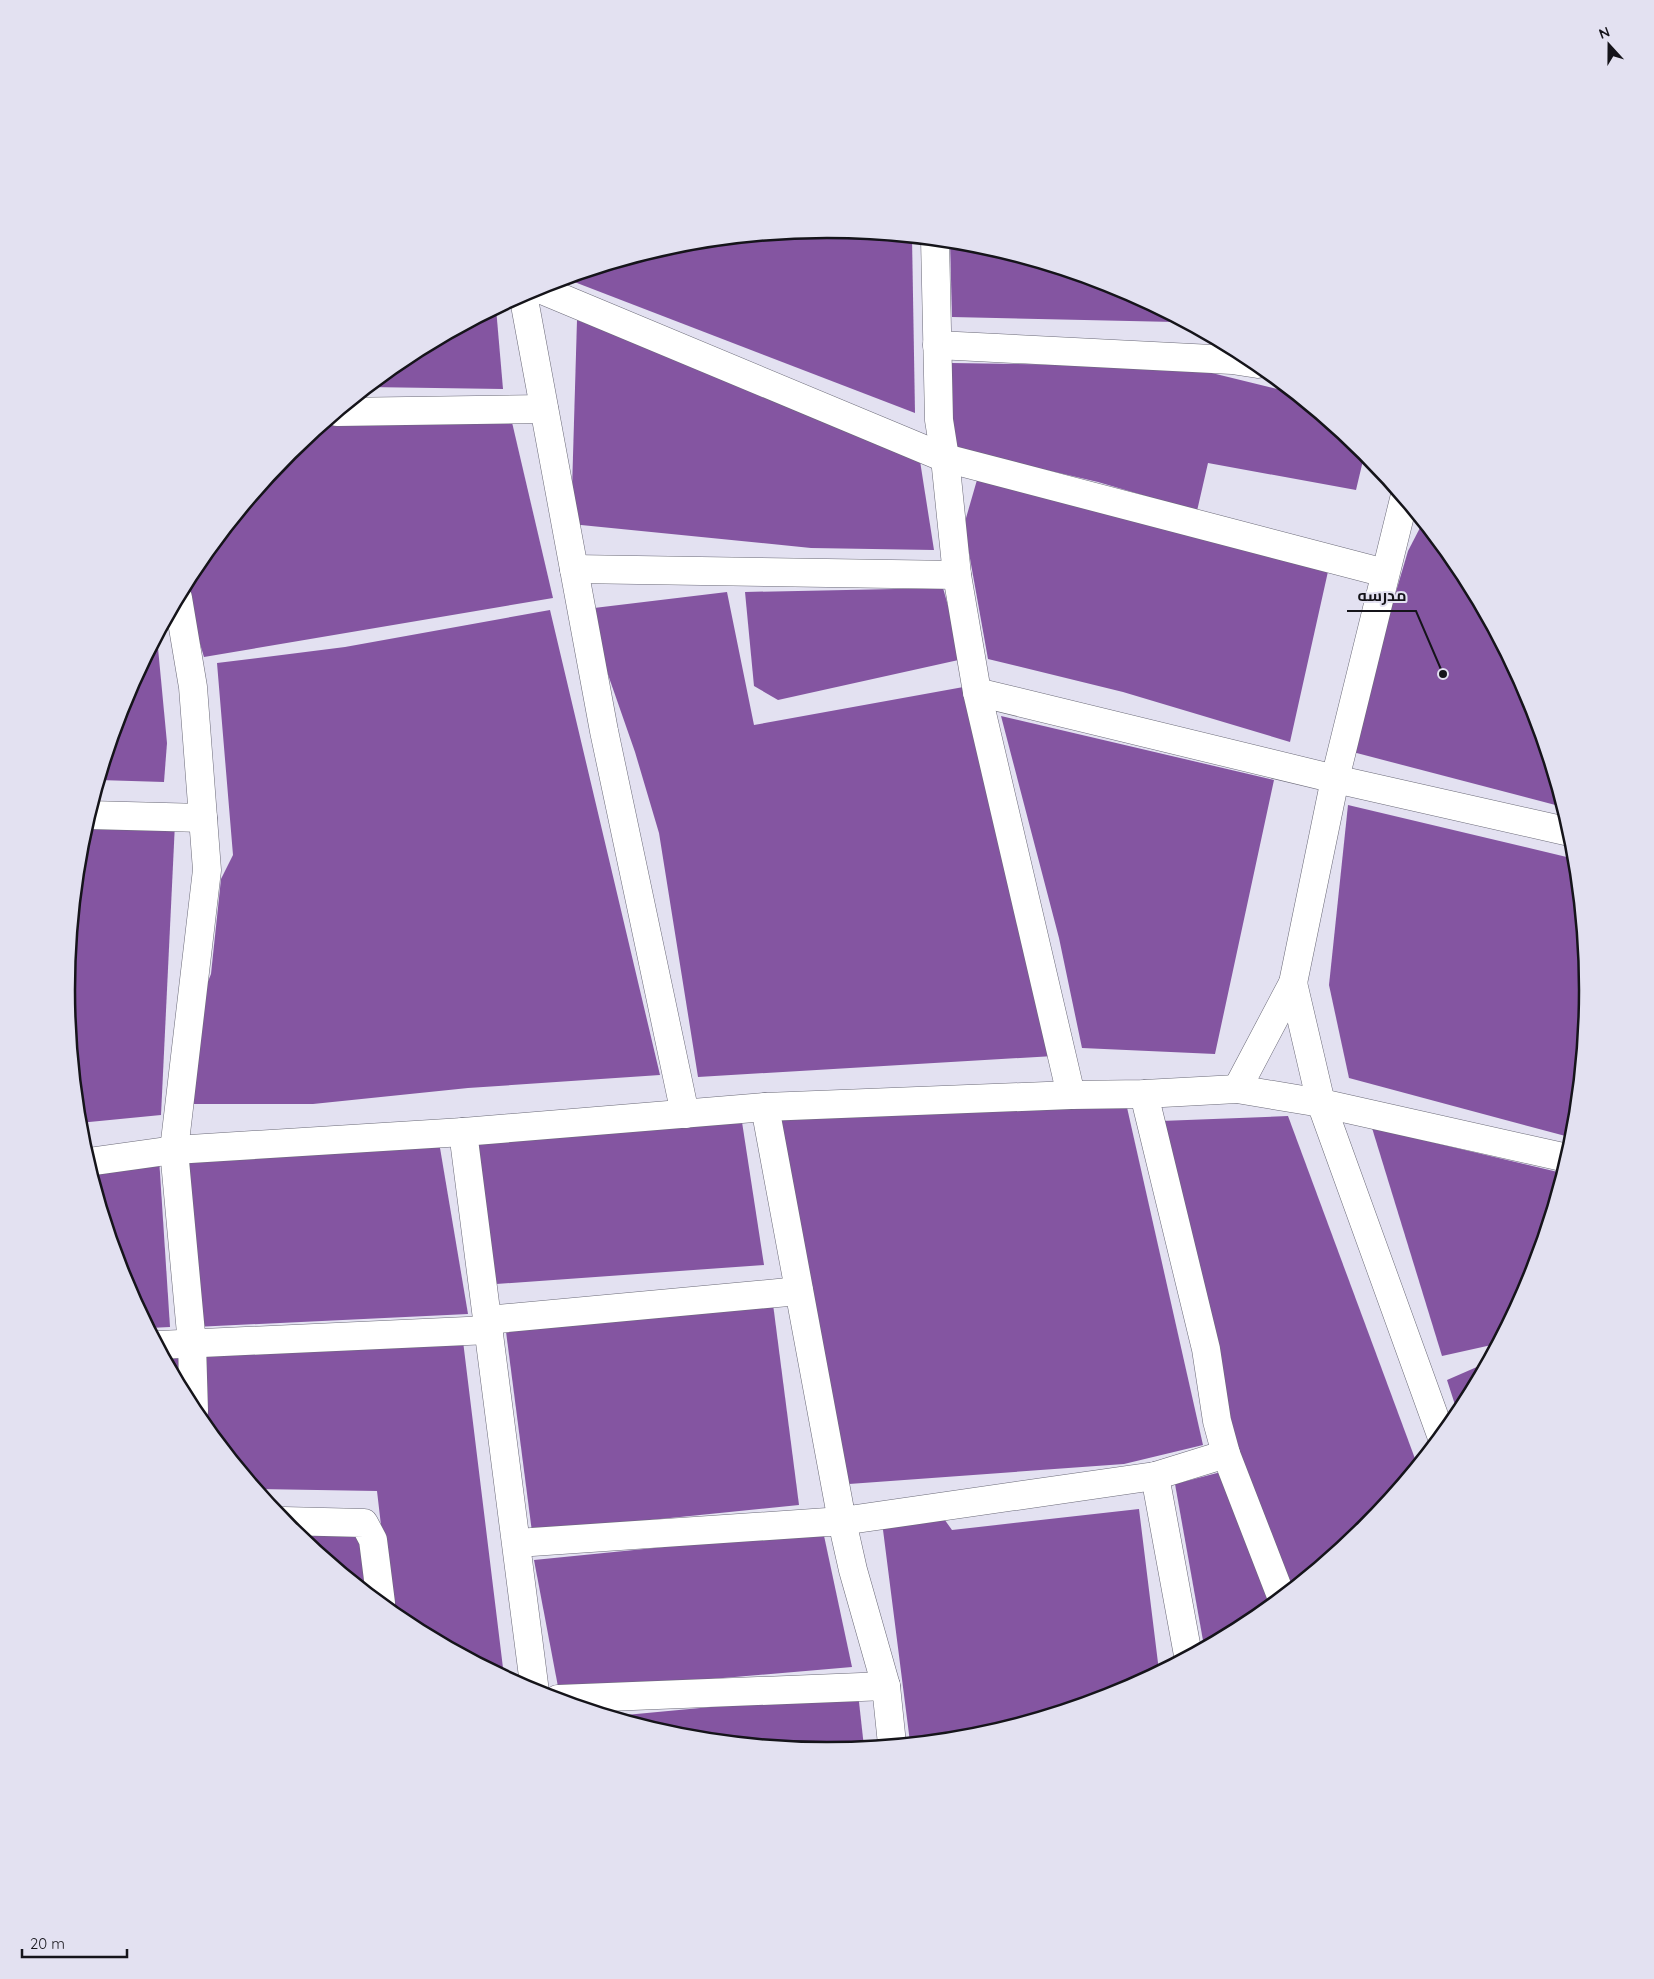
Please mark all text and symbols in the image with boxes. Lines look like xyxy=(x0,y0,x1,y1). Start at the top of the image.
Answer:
north arrow xyxy=(1584,20,1634,70)
text: N xyxy=(1596,23,1612,43)
callout: مدرسه xyxy=(1347,580,1416,611)
text: مدرسه xyxy=(1357,585,1407,605)
scale bar xyxy=(22,1926,128,1958)
text: 20 m xyxy=(30,1934,65,1953)

